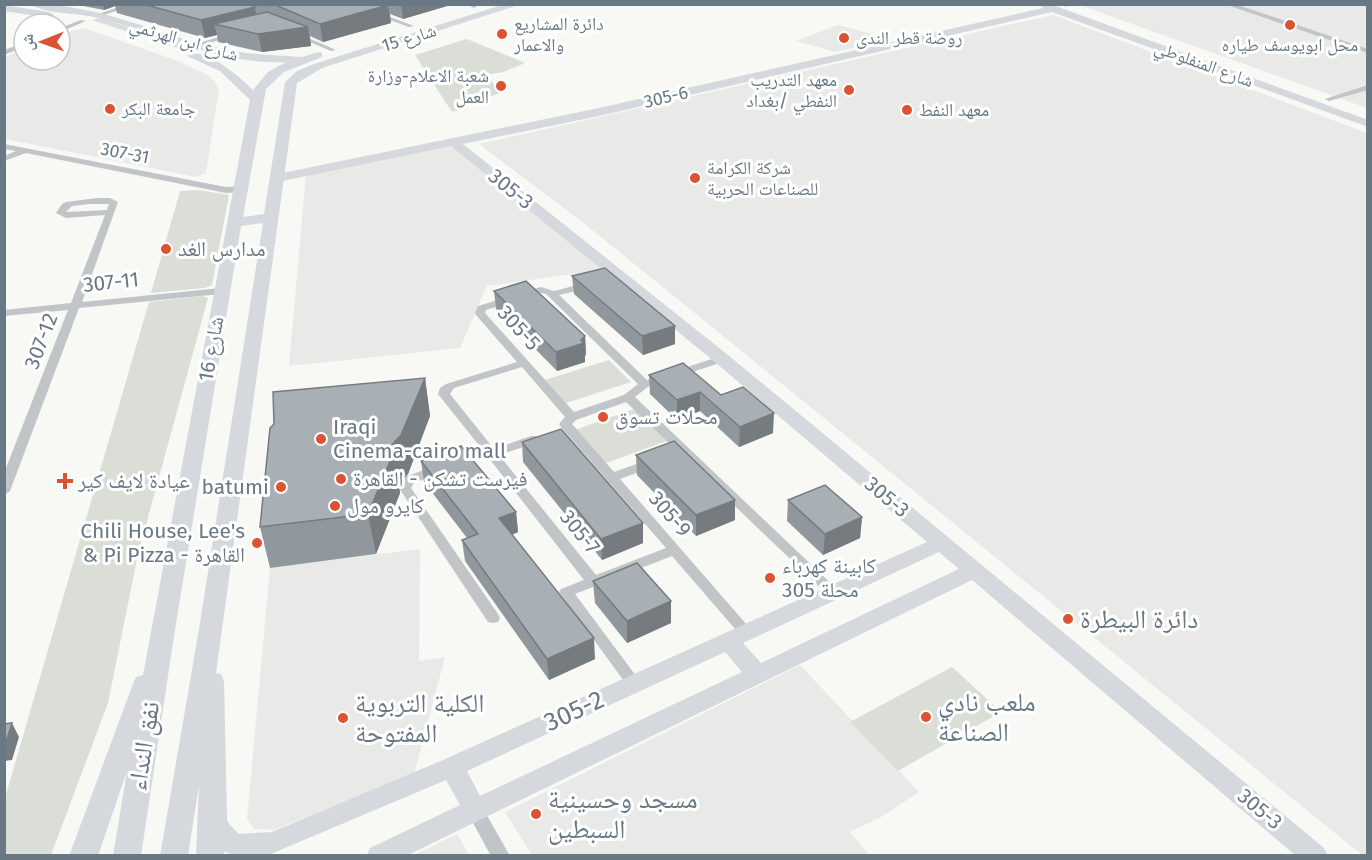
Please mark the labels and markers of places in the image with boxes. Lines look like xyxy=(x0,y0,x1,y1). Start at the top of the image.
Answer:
place label: دائرة المشاريع والاعمار xyxy=(513,13,604,56)
marker: محل ابويوسف طياره xyxy=(1283,18,1297,32)
marker: دائرة المشاريع والاعمار xyxy=(495,27,509,41)
place label: روضة قطر الندى xyxy=(856,27,962,49)
marker: روضة قطر الندى xyxy=(837,31,851,45)
place label: محل ابويوسف طياره xyxy=(1222,34,1358,56)
place label: شعبة الاعلام-وزارة العمل xyxy=(368,65,489,108)
place label: معهد التدريب النفطي /بغداد xyxy=(746,69,837,116)
marker: شعبة الاعلام-وزارة العمل xyxy=(494,79,508,93)
marker: معهد التدريب النفطي /بغداد xyxy=(842,83,856,97)
place label: جامعة البكر xyxy=(121,98,195,120)
place label: معهد النفط xyxy=(919,99,989,121)
marker: جامعة البكر xyxy=(103,102,117,116)
marker: معهد النفط xyxy=(900,103,914,117)
place label: شركة الكرامة للصناعات الحربية xyxy=(707,157,818,200)
marker: شركة الكرامة للصناعات الحربية xyxy=(688,171,702,185)
place label: مدارس الغد xyxy=(178,236,266,262)
marker: مدارس الغد xyxy=(159,242,173,256)
place label: محلات تسوق xyxy=(615,404,718,430)
marker: محلات تسوق xyxy=(596,410,610,424)
place label: Iraqi Cinema-cairo mall xyxy=(333,414,506,464)
marker: Iraqi Cinema-cairo mall xyxy=(314,432,328,446)
place label: فيرست تشكن - القاهرة xyxy=(353,466,528,492)
place label: عيادة لايف كير xyxy=(77,468,190,494)
marker: عيادة لايف كير xyxy=(56,472,74,490)
marker: فيرست تشكن - القاهرة xyxy=(334,472,348,486)
place label: batumi xyxy=(202,474,269,500)
marker: batumi xyxy=(274,480,288,494)
place label: كايرو مول xyxy=(347,493,424,519)
marker: كايرو مول xyxy=(328,499,342,513)
place label: Chili House, Lee's & Pi Pizza - القاهرة xyxy=(80,518,245,568)
marker: Chili House, Lee's & Pi Pizza - القاهرة xyxy=(250,536,264,550)
place label: كابينة كهرباء محلة 305 xyxy=(782,553,876,603)
marker: كابينة كهرباء محلة 305 xyxy=(763,571,777,585)
place label: دائرة البيطرة xyxy=(1080,604,1198,635)
marker: دائرة البيطرة xyxy=(1061,612,1075,626)
place label: ملعب نادي الصناعة xyxy=(938,687,1036,748)
place label: الكلية التربوية المفتوحة xyxy=(355,688,485,749)
marker: ملعب نادي الصناعة xyxy=(919,710,933,724)
marker: الكلية التربوية المفتوحة xyxy=(336,711,350,725)
place label: مسجد وحسينية السبطين xyxy=(548,784,698,845)
marker: مسجد وحسينية السبطين xyxy=(529,807,543,821)

